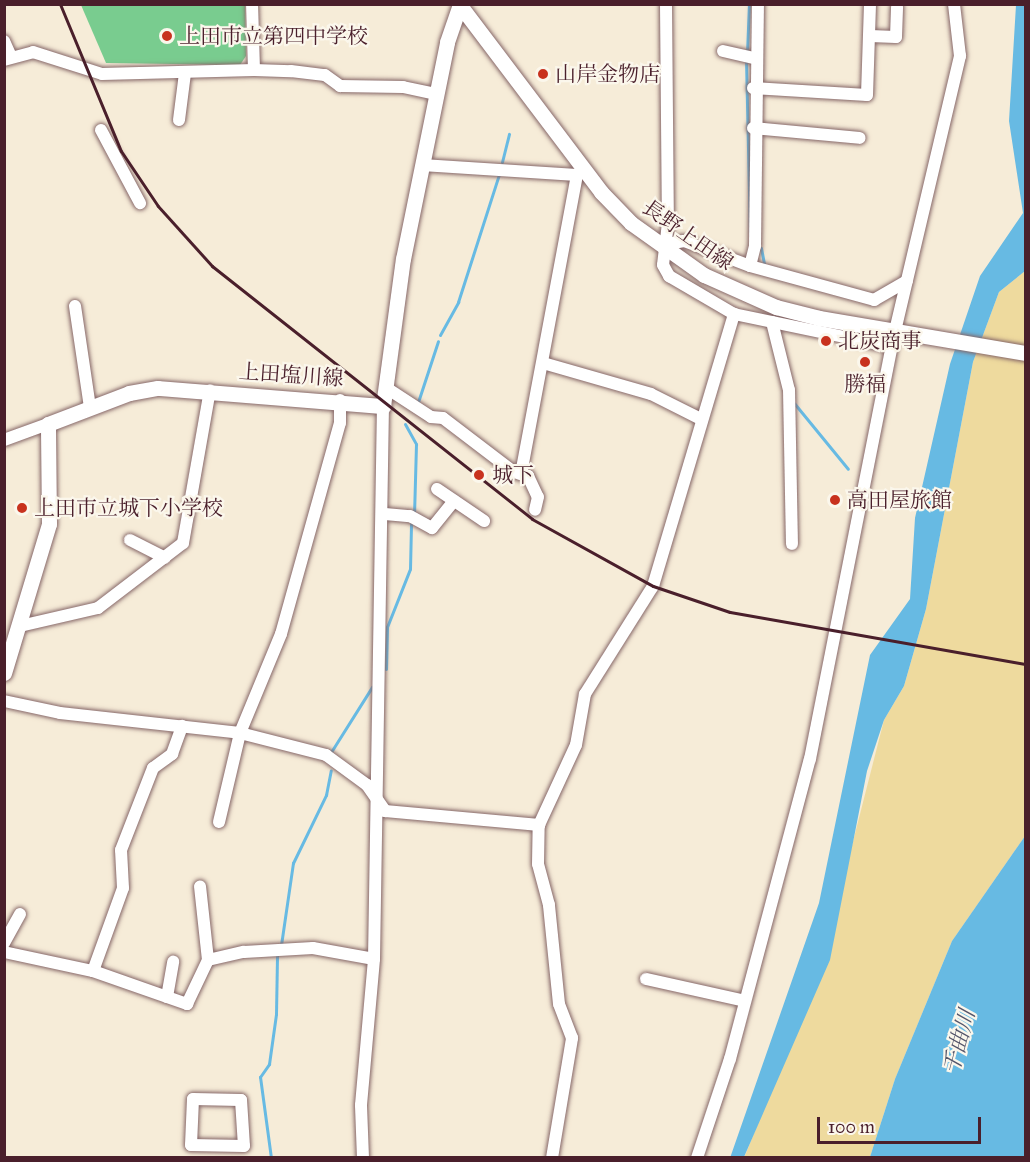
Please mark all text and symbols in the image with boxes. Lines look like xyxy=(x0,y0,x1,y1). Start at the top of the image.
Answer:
place label: 上田市立第四中学校 xyxy=(179,23,368,49)
marker: 上田市立第四中学校 xyxy=(160,29,174,43)
place label: 山岸金物店 xyxy=(555,61,660,87)
marker: 山岸金物店 xyxy=(536,67,550,81)
street label: 長野上田線 xyxy=(638,195,738,275)
place label: 北炭商事 xyxy=(838,328,922,354)
marker: 北炭商事 xyxy=(819,334,833,348)
marker: 勝福 xyxy=(858,355,872,369)
street label: 上田塩川線 xyxy=(238,359,344,391)
place label: 勝福 xyxy=(844,371,886,397)
place label: 城下 xyxy=(492,462,534,488)
marker: 城下 xyxy=(470,466,488,484)
place label: 高田屋旅館 xyxy=(847,487,952,513)
marker: 高田屋旅館 xyxy=(828,493,842,507)
place label: 上田市立城下小学校 xyxy=(34,495,223,521)
marker: 上田市立城下小学校 xyxy=(15,501,29,515)
water label: 千曲川 xyxy=(938,1007,980,1077)
scale bar xyxy=(820,1105,984,1143)
text: 100 m xyxy=(828,1116,875,1138)

